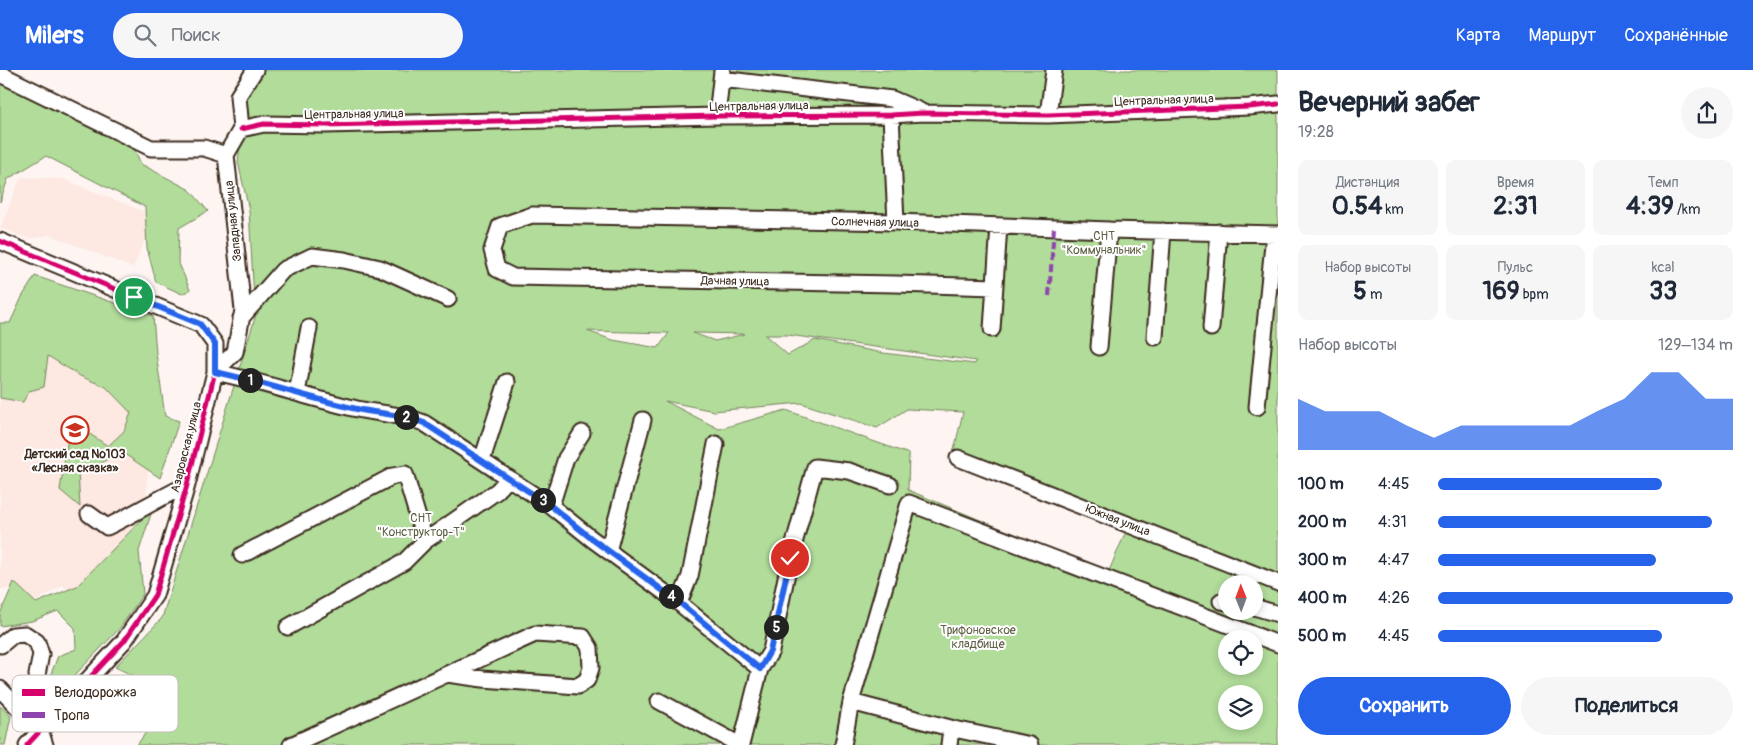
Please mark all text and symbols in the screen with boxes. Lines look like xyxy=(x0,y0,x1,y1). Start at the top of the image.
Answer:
search box xyxy=(113,13,463,58)
text: Milers xyxy=(25,21,83,50)
icon: search xyxy=(131,21,159,49)
text: Поиск xyxy=(171,23,221,47)
text: Карта xyxy=(1456,24,1500,47)
text: Маршрут xyxy=(1528,24,1596,47)
text: Сохранённые xyxy=(1624,24,1728,47)
text: Вечерний забег xyxy=(1298,85,1480,120)
button: share xyxy=(1681,87,1733,139)
street label: Центральная улица xyxy=(1114,91,1214,110)
street label: Центральная улица xyxy=(709,98,809,115)
street label: Центральная улица xyxy=(304,106,404,123)
text: 19:28 xyxy=(1298,122,1334,142)
text: Дистанция xyxy=(1336,174,1400,191)
text: Время xyxy=(1497,174,1534,191)
text: Темп xyxy=(1648,174,1679,191)
street label: Западная улица xyxy=(222,179,245,262)
text: 0.54 xyxy=(1332,191,1382,222)
text: 2:31 xyxy=(1493,191,1538,222)
text: 4:39 xyxy=(1626,191,1674,222)
text: km xyxy=(1382,201,1404,218)
text: /km xyxy=(1674,201,1700,218)
street label: Солнечная улица xyxy=(831,214,919,231)
park label: СНТ "Коммунальник" xyxy=(1062,229,1146,258)
text: Набор высоты xyxy=(1324,259,1411,276)
text: Пульс xyxy=(1498,259,1533,276)
text: kcal xyxy=(1652,259,1675,276)
street label: Дачная улица xyxy=(700,273,770,290)
pin xyxy=(113,276,155,318)
text: 5 xyxy=(1353,276,1367,307)
text: 169 xyxy=(1482,276,1520,307)
text: 33 xyxy=(1649,276,1677,307)
icon: arrive xyxy=(120,283,148,311)
text: m xyxy=(1367,286,1382,303)
text: bpm xyxy=(1520,286,1549,303)
text: Набор высоты xyxy=(1298,335,1397,355)
text: 129–134 m xyxy=(1658,335,1733,355)
pin: 1 xyxy=(238,368,262,392)
text: 1 xyxy=(248,372,253,389)
street label: Азаровская улица xyxy=(168,400,205,494)
pin: 2 xyxy=(394,404,418,430)
text: 2 xyxy=(403,409,410,426)
school or university icon: Детский сад №103 «Лесная сказка» xyxy=(60,415,90,445)
place label: Детский сад №103 «Лесная сказка» xyxy=(24,447,126,476)
text: 100 m xyxy=(1298,474,1344,494)
text: 4:45 xyxy=(1378,474,1410,494)
pin: 3 xyxy=(530,488,556,512)
text: 3 xyxy=(540,492,547,509)
street label: Южная улица xyxy=(1084,501,1152,540)
park label: СНТ "Конструктор-Т" xyxy=(377,511,465,540)
text: 200 m xyxy=(1298,512,1346,532)
text: 4:31 xyxy=(1378,512,1407,532)
pin xyxy=(769,537,811,579)
icon: check xyxy=(776,544,804,572)
text: 300 m xyxy=(1298,550,1346,570)
text: 4:47 xyxy=(1378,550,1409,570)
north arrow xyxy=(1218,575,1262,620)
map controls xyxy=(1218,575,1263,730)
pin: 4 xyxy=(658,584,684,608)
text: 4 xyxy=(667,588,676,605)
text: 400 m xyxy=(1298,588,1347,608)
text: 4:26 xyxy=(1378,588,1410,608)
pin: 5 xyxy=(764,614,788,640)
text: 5 xyxy=(773,619,780,636)
park label: Трифоновское кладбище xyxy=(940,623,1016,652)
text: 500 m xyxy=(1298,626,1346,646)
text: 4:45 xyxy=(1378,626,1410,646)
button: locate xyxy=(1218,630,1263,675)
legend xyxy=(12,675,178,732)
button: Сохранить xyxy=(1298,677,1511,735)
button: Поделиться xyxy=(1521,677,1733,735)
text: Велодорожка xyxy=(54,684,136,701)
button: layers xyxy=(1218,685,1263,730)
text: Тропа xyxy=(54,707,90,724)

